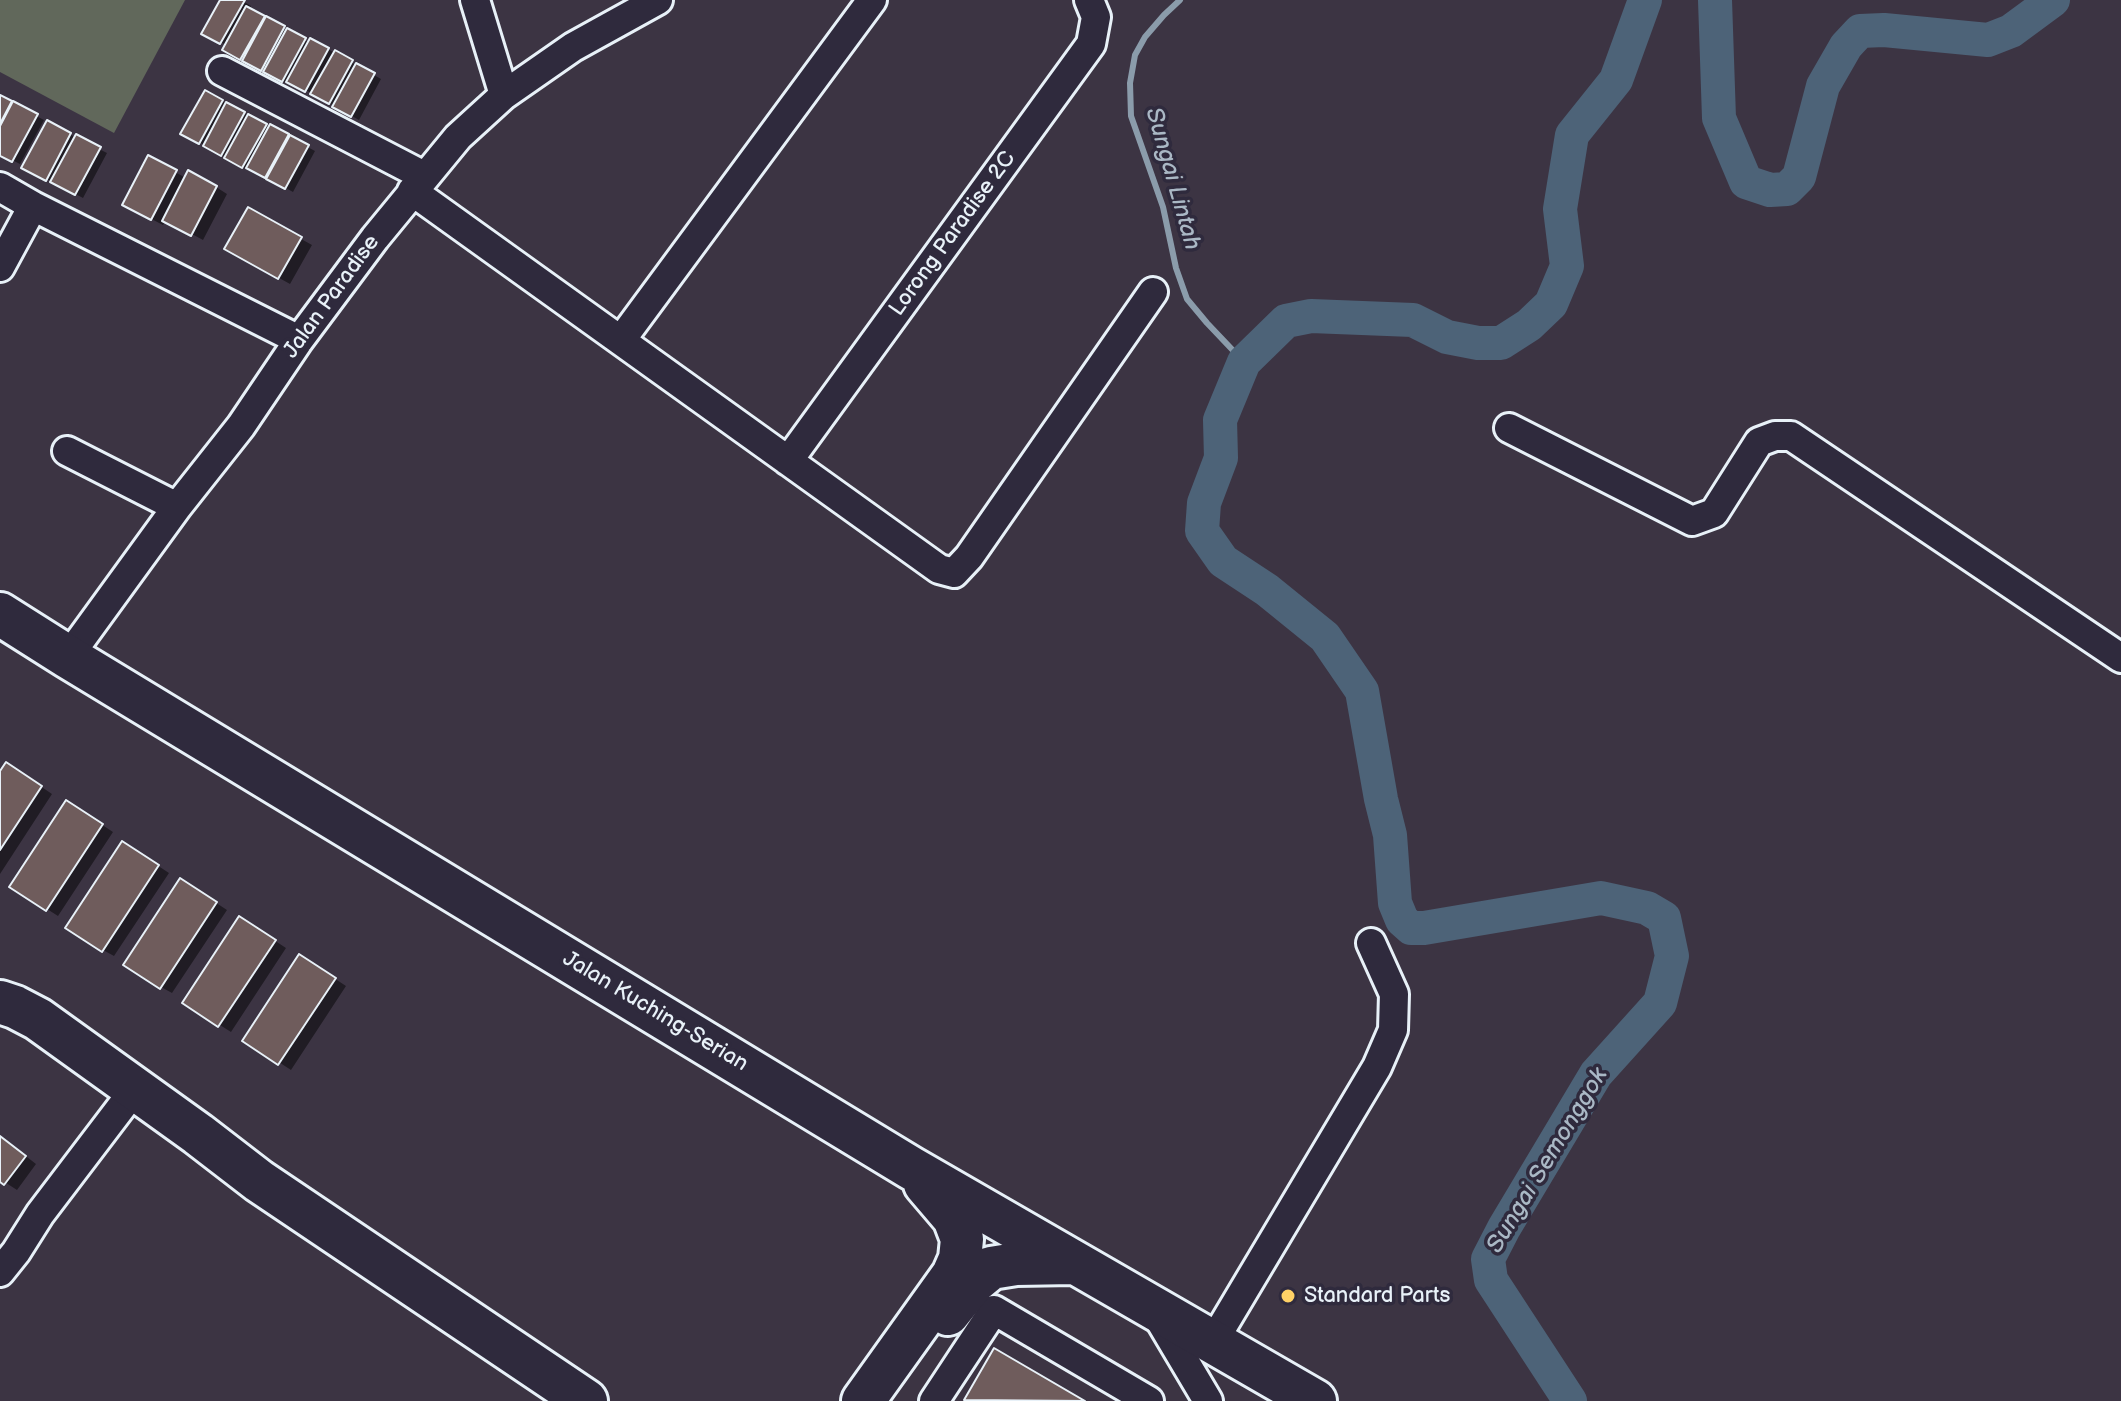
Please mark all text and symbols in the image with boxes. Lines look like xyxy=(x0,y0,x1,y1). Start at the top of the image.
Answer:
water label: Sungai Lintah xyxy=(1138,104,1206,254)
street label: Lorong Paradise 2C xyxy=(884,146,1022,322)
street label: Jalan Paradise xyxy=(278,230,386,364)
street label: Jalan Kuching-Serian xyxy=(558,946,752,1078)
water label: Sungai Semonggok xyxy=(1481,1063,1615,1259)
place label: Standard Parts xyxy=(1304,1283,1450,1309)
marker: Standard Parts xyxy=(1279,1287,1297,1305)

